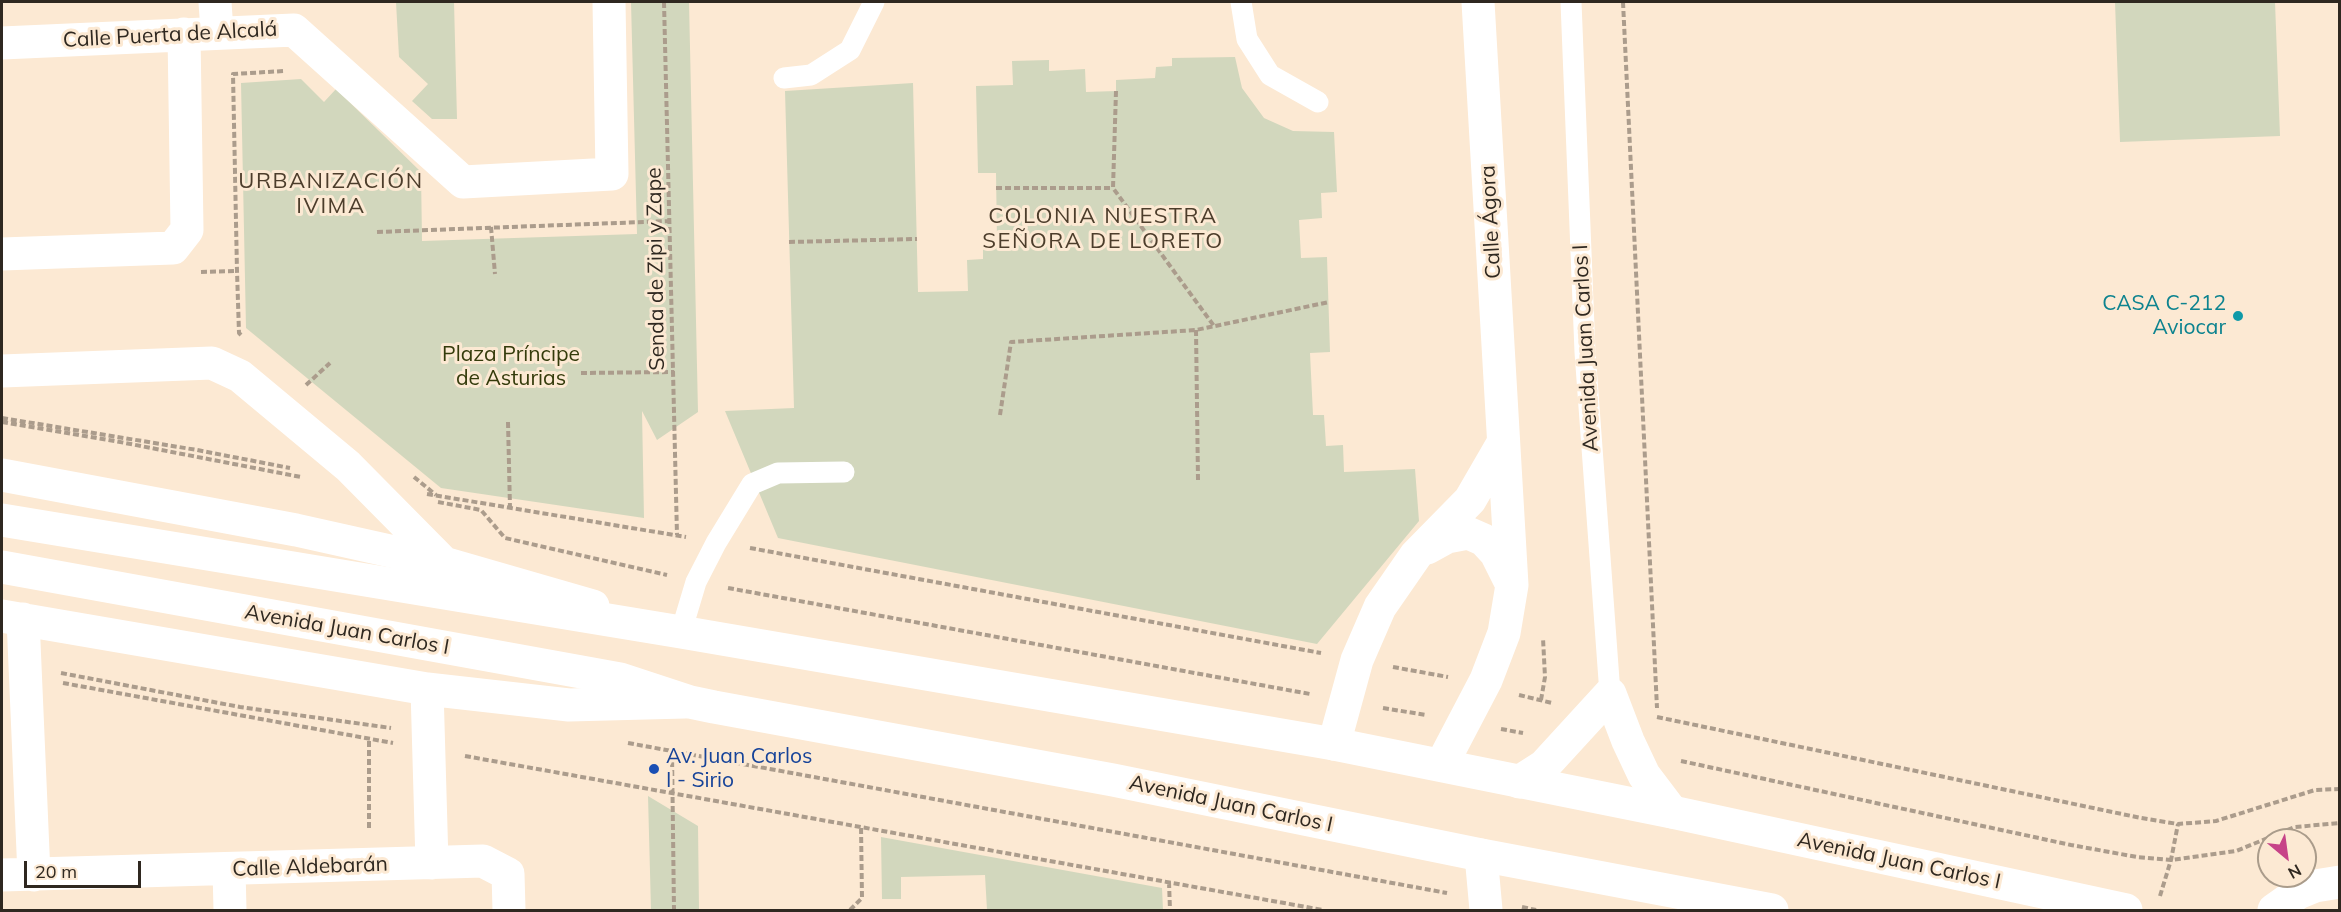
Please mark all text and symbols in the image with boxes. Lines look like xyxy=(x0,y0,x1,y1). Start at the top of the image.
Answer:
street label: Calle Puerta de Alcalá xyxy=(62,17,278,53)
street label: Calle Ágora xyxy=(1475,165,1507,279)
street label: Senda de Zipi y Zape xyxy=(642,167,670,371)
district label: URBANIZACIÓN IVIMA xyxy=(238,168,424,220)
district label: COLONIA NUESTRA SEÑORA DE LORETO xyxy=(982,203,1224,254)
street label: Avenida Juan Carlos I xyxy=(1568,244,1604,452)
place label: CASA C-212 Aviocar xyxy=(2102,291,2226,341)
marker: CASA C-212 Aviocar xyxy=(2231,309,2245,323)
park label: Plaza Príncipe de Asturias xyxy=(442,342,580,392)
street label: Avenida Juan Carlos I xyxy=(243,600,451,660)
place label: Av. Juan Carlos I - Sirio xyxy=(666,744,812,794)
marker: Av. Juan Carlos I - Sirio xyxy=(647,762,661,776)
street label: Avenida Juan Carlos I xyxy=(1127,770,1335,838)
street label: Avenida Juan Carlos I xyxy=(1795,827,2003,895)
north arrow xyxy=(2257,828,2317,888)
scale bar xyxy=(27,849,144,887)
street label: Calle Aldebarán xyxy=(232,852,388,882)
text: 20 m xyxy=(35,860,77,883)
text: N xyxy=(2285,860,2305,884)

